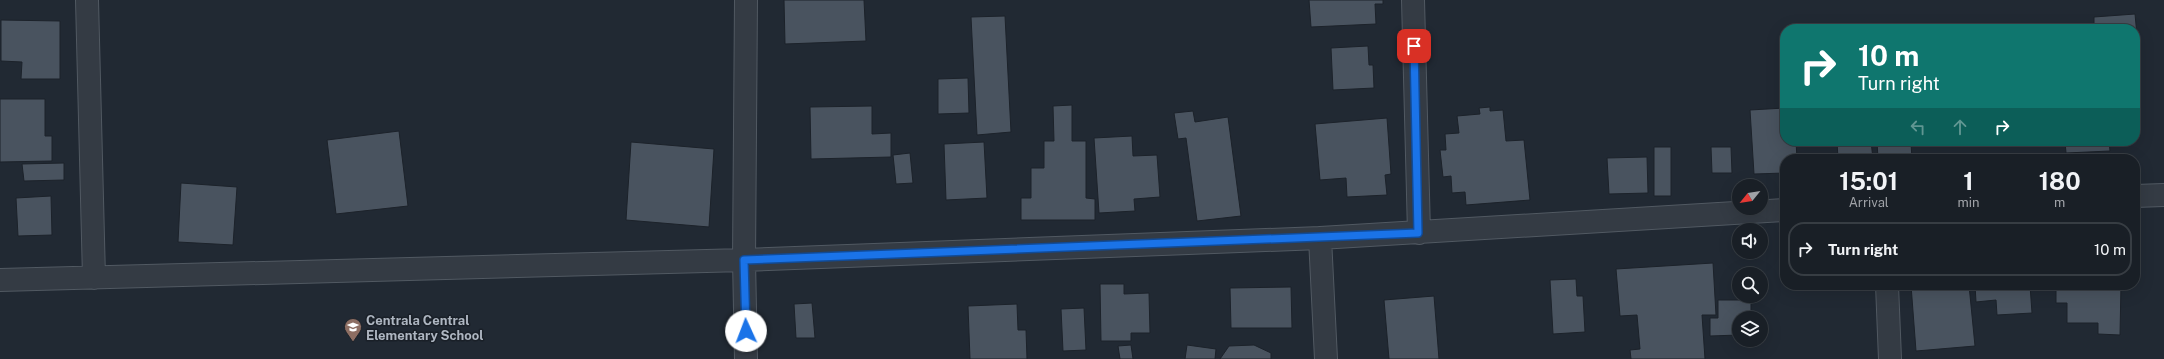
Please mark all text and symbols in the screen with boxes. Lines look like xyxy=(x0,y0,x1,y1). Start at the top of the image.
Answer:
pin xyxy=(1397,29,1431,63)
icon: arrive xyxy=(1403,35,1425,57)
text: 10 m xyxy=(1858,39,1919,72)
icon: right xyxy=(1792,40,1844,92)
text: Turn right xyxy=(1858,73,1940,94)
icon: left xyxy=(1907,116,1929,138)
icon: ahead xyxy=(1949,116,1971,138)
icon: right xyxy=(1991,116,2013,138)
text: 15:01 xyxy=(1839,167,1898,195)
text: 1 xyxy=(1963,167,1974,195)
text: 180 xyxy=(2039,167,2081,195)
north arrow xyxy=(1732,179,1768,215)
map controls xyxy=(1732,179,1768,347)
text: Arrival xyxy=(1849,195,1889,210)
text: min xyxy=(1957,195,1979,210)
text: m xyxy=(2054,195,2065,210)
button: sound xyxy=(1732,223,1768,259)
icon: right xyxy=(1794,238,1816,260)
text: Turn right xyxy=(1828,241,1898,258)
text: 10 m xyxy=(2094,241,2126,258)
button: search xyxy=(1732,267,1768,303)
position arrow xyxy=(725,310,767,352)
button: layers xyxy=(1732,311,1768,347)
place label: Centrala Central Elementary School xyxy=(366,313,484,343)
school or university icon: Centrala Central Elementary School xyxy=(343,317,363,342)

